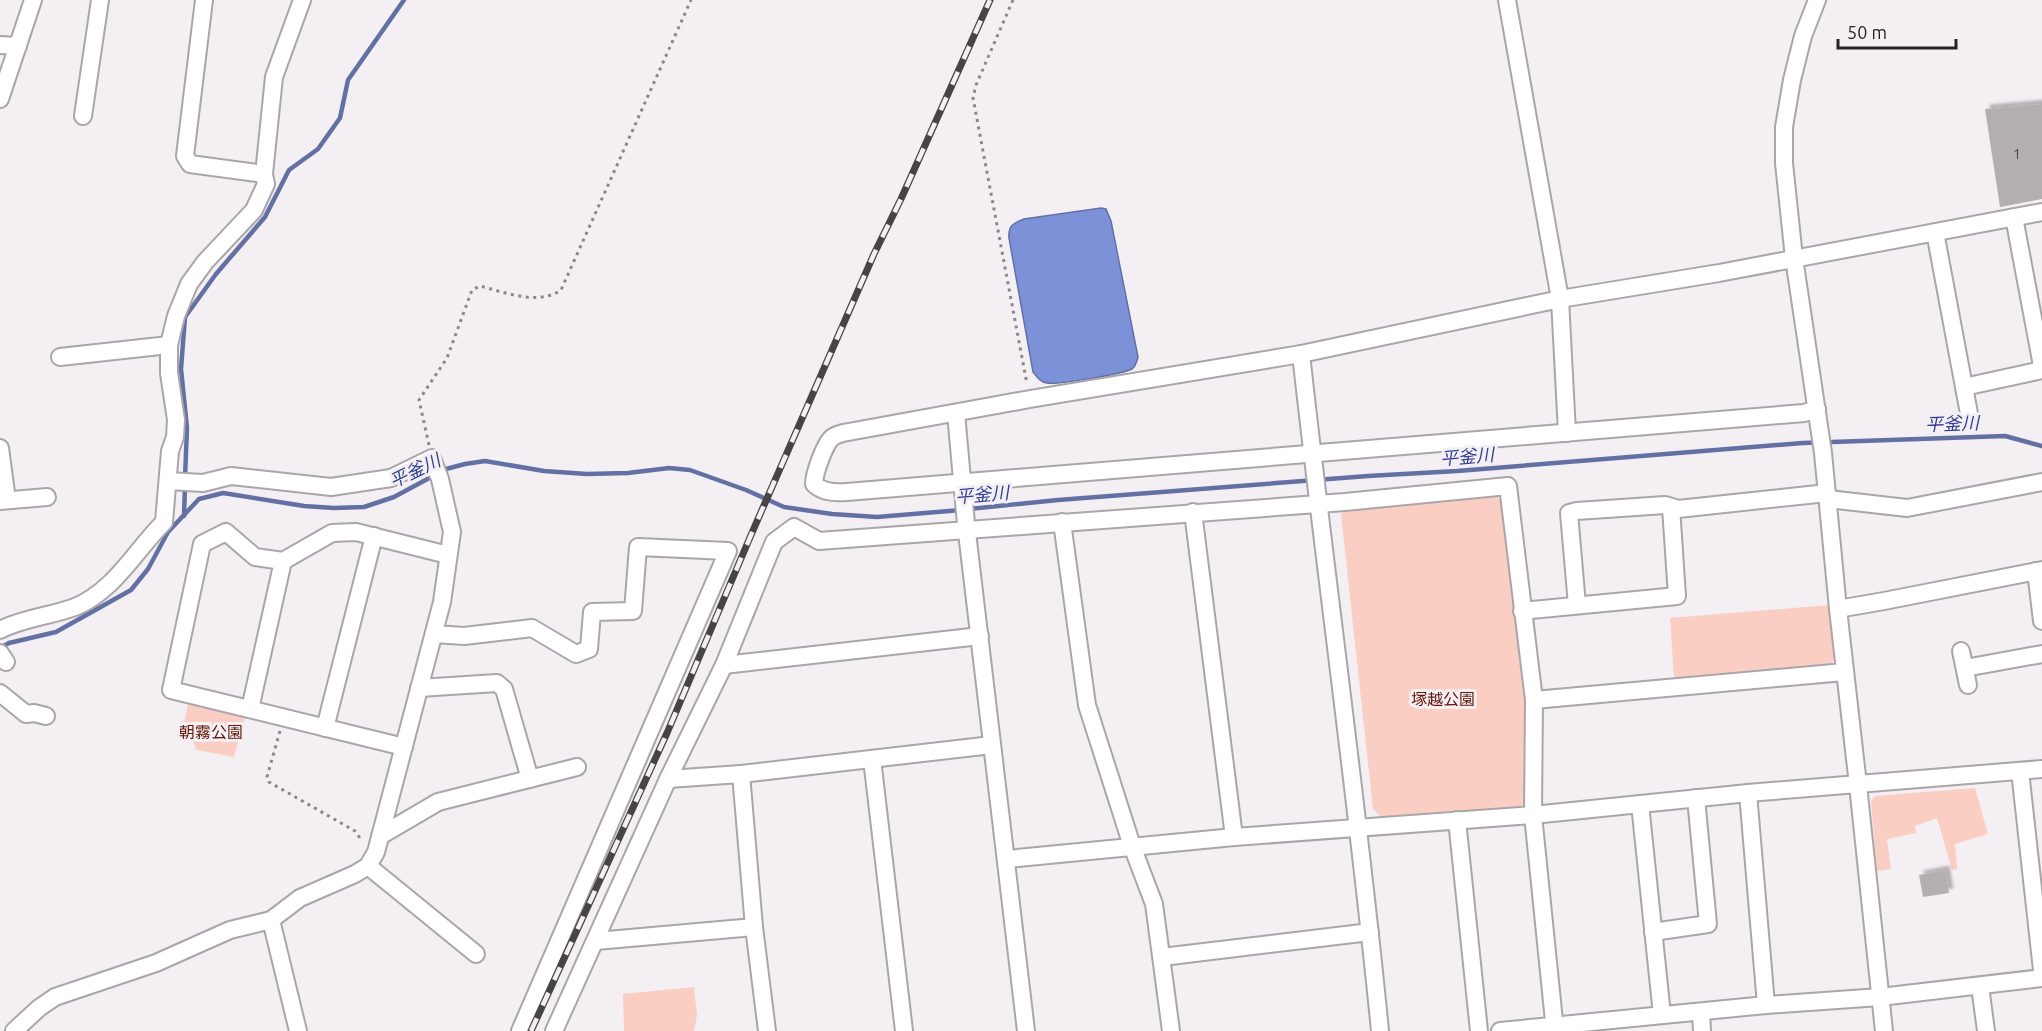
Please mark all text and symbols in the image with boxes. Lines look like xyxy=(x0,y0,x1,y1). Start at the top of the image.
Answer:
scale bar xyxy=(1838,12,1956,50)
text: 50 m xyxy=(1847,22,1887,42)
house number: 1 xyxy=(2013,146,2021,162)
water label: 平釜川 xyxy=(1925,412,1981,434)
water label: 平釜川 xyxy=(1439,444,1497,468)
water label: 平釜川 xyxy=(386,448,445,491)
water label: 平釜川 xyxy=(954,482,1012,506)
park label: 塚越公園 xyxy=(1411,690,1475,708)
park label: 朝霧公園 xyxy=(179,723,243,741)

